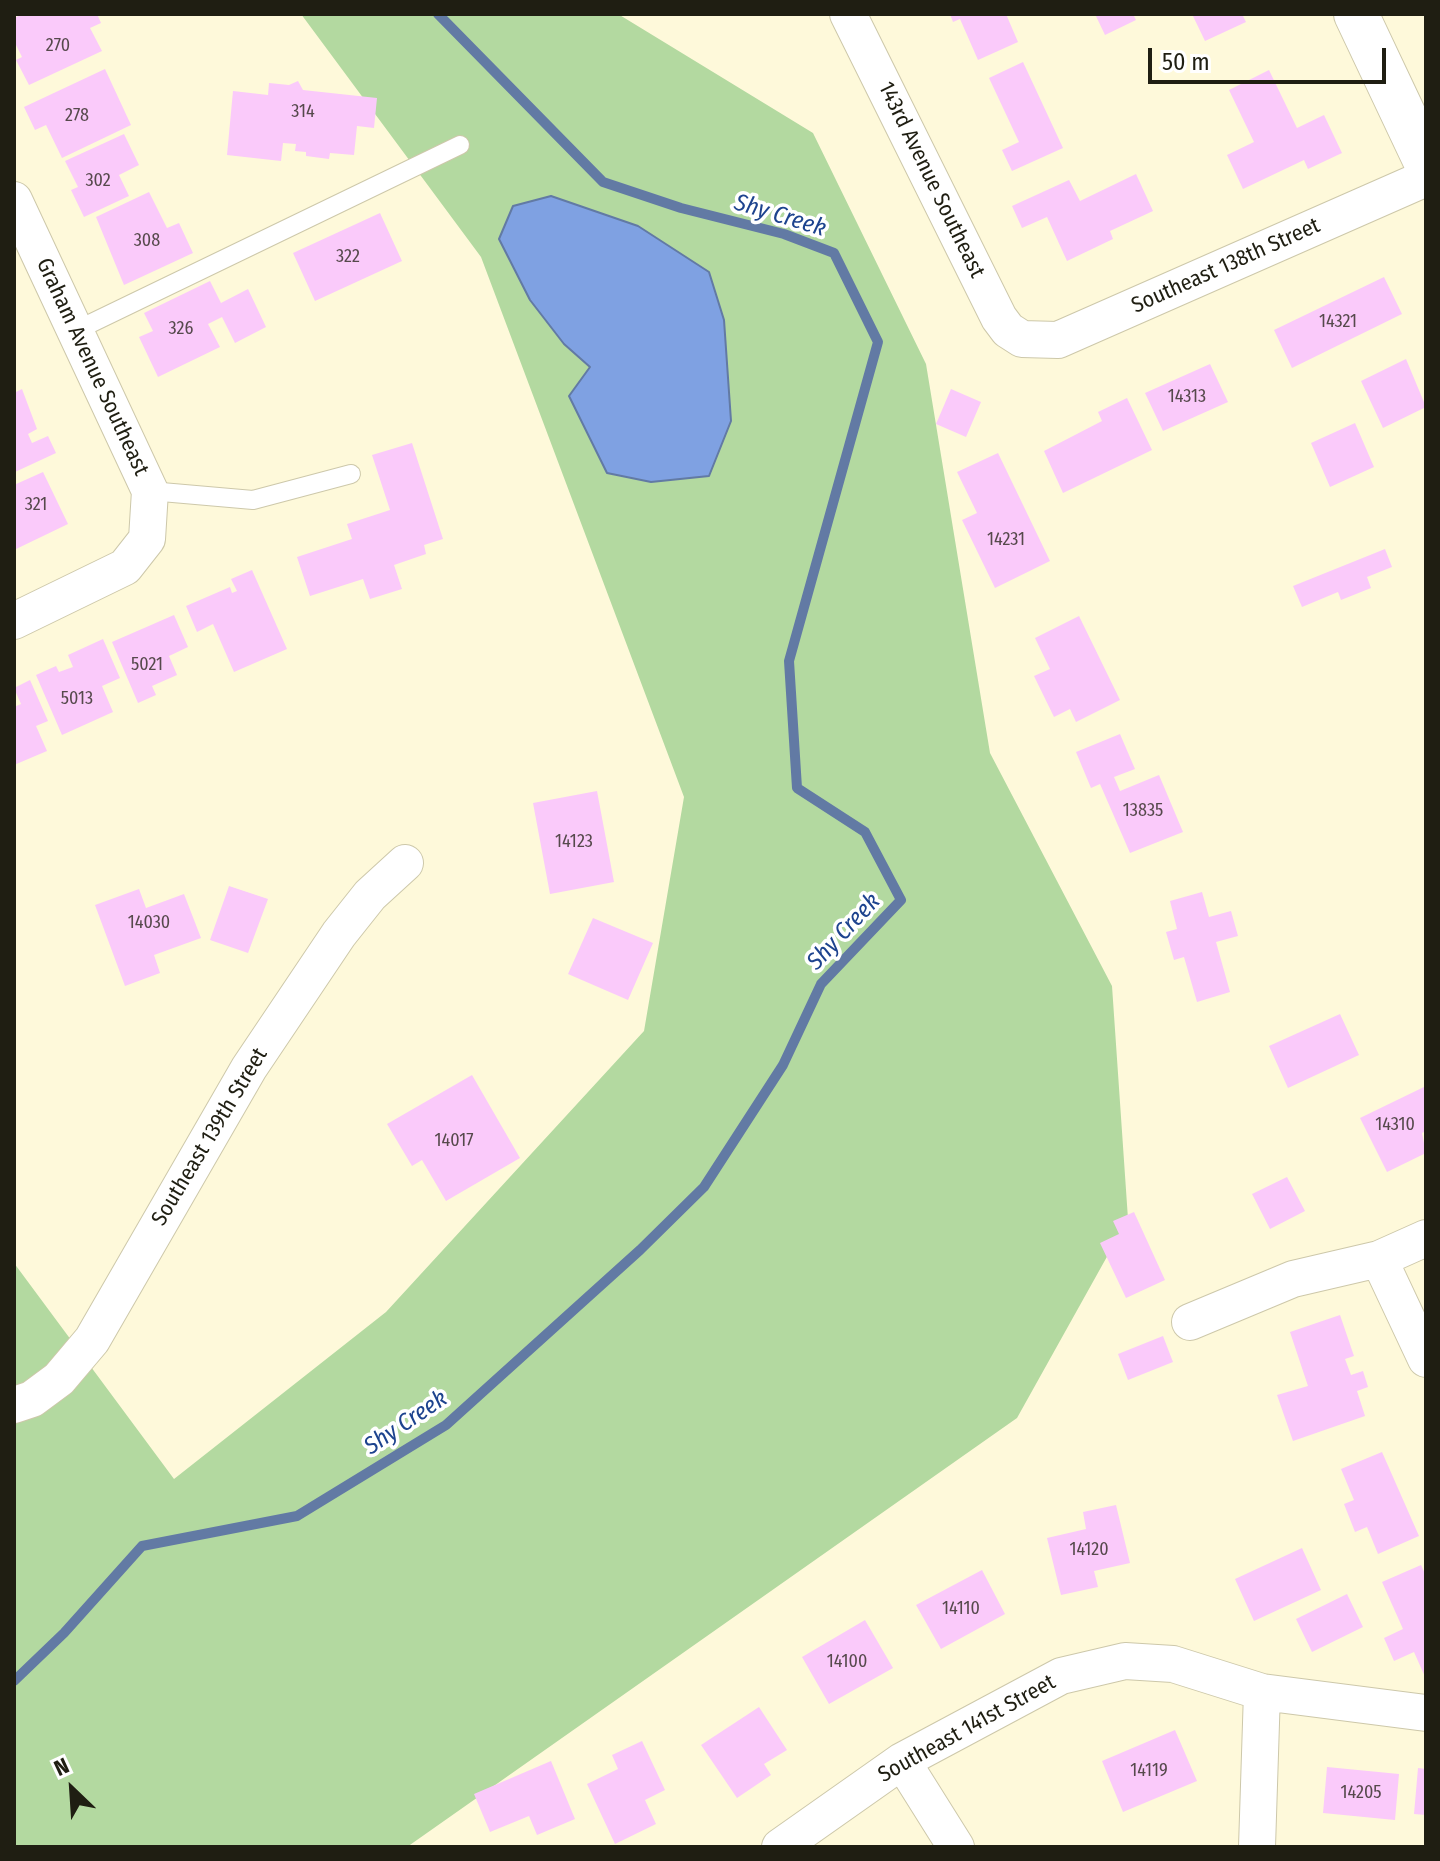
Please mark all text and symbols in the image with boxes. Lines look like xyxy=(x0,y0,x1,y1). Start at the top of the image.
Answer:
scale bar xyxy=(1152,32,1390,82)
house number: 270 xyxy=(46,35,70,57)
text: 50 m xyxy=(1162,48,1210,76)
street label: 143rd Avenue Southeast xyxy=(872,78,990,282)
house number: 314 xyxy=(291,101,315,123)
house number: 278 xyxy=(65,105,89,127)
house number: 302 xyxy=(85,170,111,192)
water label: Shy Creek xyxy=(731,188,829,244)
street label: Southeast 138th Street xyxy=(1128,213,1324,319)
house number: 308 xyxy=(134,230,160,252)
house number: 322 xyxy=(336,246,360,268)
street label: Graham Avenue Southeast xyxy=(30,254,154,480)
house number: 14321 xyxy=(1319,311,1357,333)
house number: 326 xyxy=(169,318,193,340)
house number: 14313 xyxy=(1168,386,1206,408)
house number: 321 xyxy=(25,494,47,516)
house number: 14231 xyxy=(987,529,1025,551)
house number: 5021 xyxy=(131,654,163,676)
house number: 5013 xyxy=(61,688,93,710)
house number: 13835 xyxy=(1123,800,1163,822)
house number: 14123 xyxy=(555,831,593,853)
water label: Shy Creek xyxy=(801,888,887,976)
house number: 14030 xyxy=(128,912,170,934)
street label: Southeast 139th Street xyxy=(146,1043,274,1231)
house number: 14310 xyxy=(1375,1114,1415,1136)
house number: 14017 xyxy=(435,1130,473,1152)
water label: Shy Creek xyxy=(359,1385,453,1461)
house number: 14120 xyxy=(1069,1539,1109,1561)
house number: 14110 xyxy=(942,1598,980,1620)
house number: 14100 xyxy=(827,1651,867,1673)
street label: Southeast 141st Street xyxy=(874,1669,1060,1789)
north arrow xyxy=(32,1749,112,1829)
text: N xyxy=(50,1752,73,1782)
house number: 14119 xyxy=(1130,1760,1168,1782)
house number: 14205 xyxy=(1340,1782,1382,1804)

